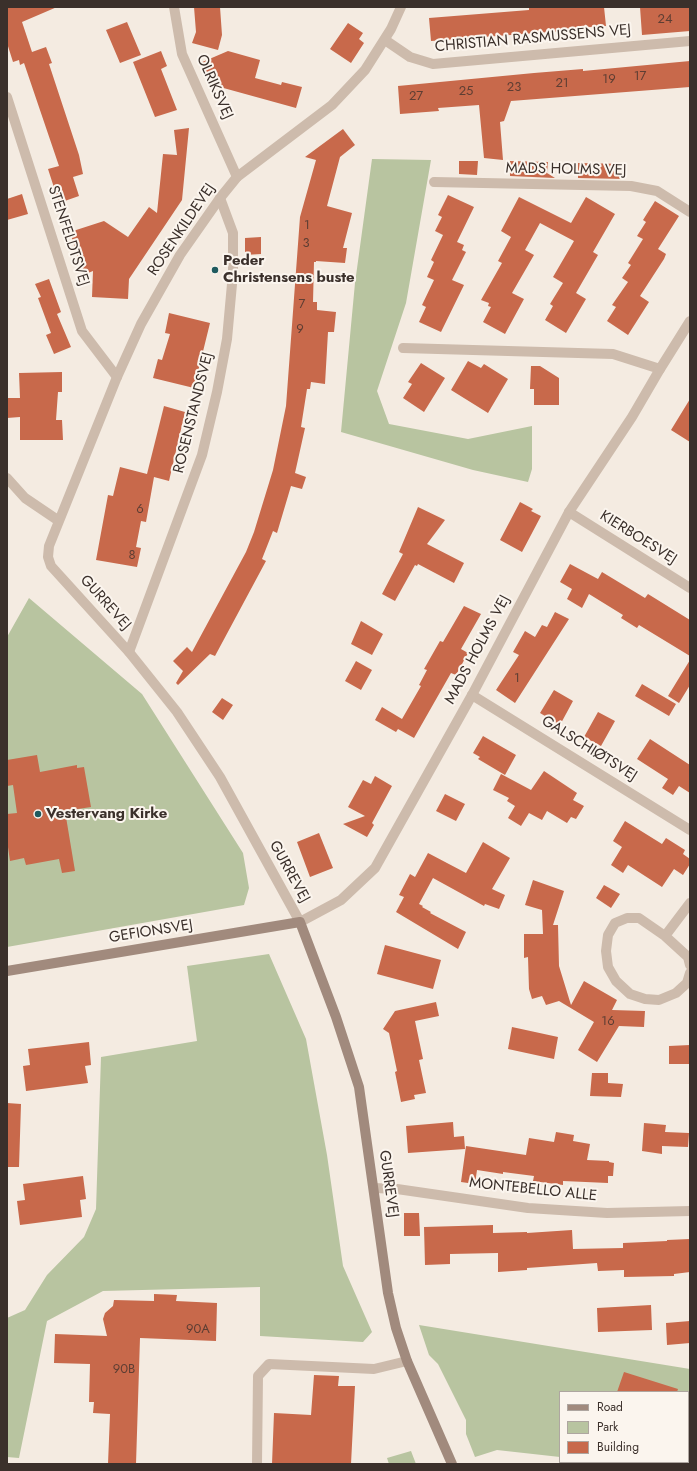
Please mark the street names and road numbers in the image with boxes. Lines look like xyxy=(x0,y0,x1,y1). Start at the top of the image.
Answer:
street label: CHRISTIAN RASMUSSENS VEJ xyxy=(434,21,632,57)
street label: OLRIKSVEJ xyxy=(192,52,236,122)
street label: MADS HOLMS VEJ xyxy=(505,160,627,180)
street label: ROSENKILDEVEJ xyxy=(144,180,220,280)
street label: STENFELDTSVEJ xyxy=(43,184,93,288)
street label: ROSENSTANDSVEJ xyxy=(170,351,218,475)
street label: KIERBOESVEJ xyxy=(596,507,680,569)
street label: GURREVEJ xyxy=(76,572,134,634)
street label: MADS HOLMS VEJ xyxy=(442,592,514,708)
street label: GALSCHIØTSVEJ xyxy=(538,712,640,786)
street label: GURREVEJ xyxy=(265,838,313,906)
street label: GEFIONSVEJ xyxy=(108,917,194,947)
street label: GURREVEJ xyxy=(374,1149,402,1219)
street label: MONTEBELLO ALLE xyxy=(468,1174,598,1206)

